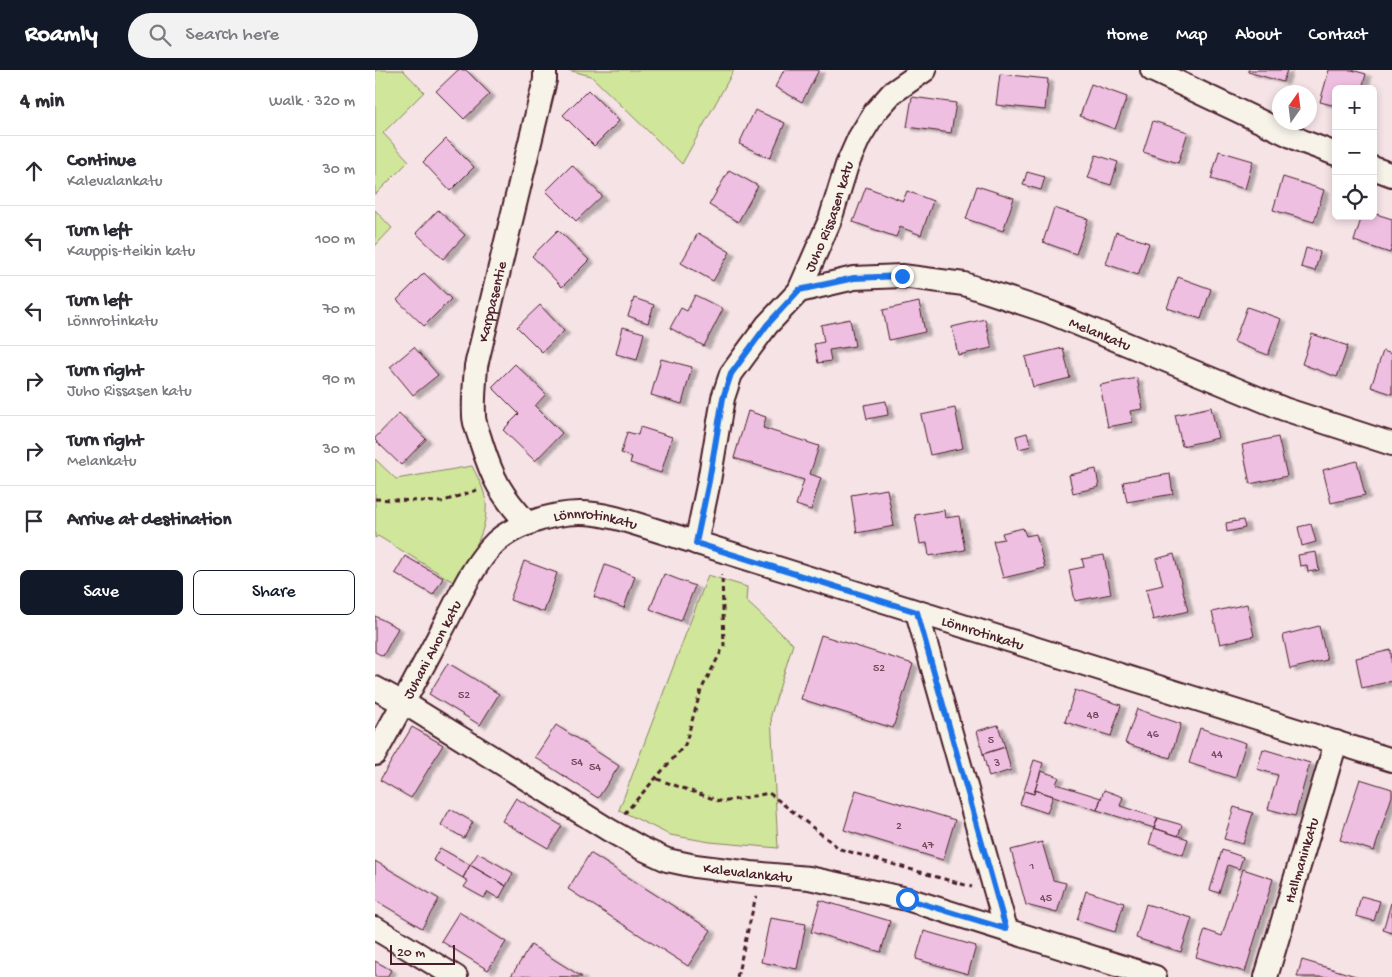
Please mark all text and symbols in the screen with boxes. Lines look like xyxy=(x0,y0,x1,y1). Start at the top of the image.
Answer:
search box xyxy=(128,13,478,58)
text: Roamly xyxy=(25,21,98,50)
icon: search xyxy=(146,21,174,49)
text: Search here xyxy=(186,24,279,47)
text: Home xyxy=(1106,25,1148,46)
text: Map xyxy=(1176,25,1207,46)
text: About xyxy=(1235,25,1281,46)
text: Contact xyxy=(1309,25,1367,46)
north arrow xyxy=(1272,85,1317,130)
map controls xyxy=(1332,85,1377,220)
button: + xyxy=(1332,85,1377,130)
text: 4 min xyxy=(20,90,64,115)
text: Walk · 320 m xyxy=(269,93,355,112)
button: − xyxy=(1332,130,1377,175)
text: Continue xyxy=(67,150,136,173)
icon: ahead xyxy=(20,157,48,185)
street label: Juho Rissasen katu xyxy=(801,158,859,275)
text: 30 m xyxy=(322,161,355,180)
text: Kalevalankatu xyxy=(67,173,162,192)
button: locate xyxy=(1332,175,1377,220)
text: Turn left xyxy=(67,220,131,243)
icon: left xyxy=(20,227,48,255)
text: 100 m xyxy=(315,231,355,250)
text: Kauppis-Heikin katu xyxy=(67,243,195,262)
street label: Karppasentie xyxy=(475,260,512,344)
route end xyxy=(891,265,914,288)
text: Turn left xyxy=(67,290,131,313)
icon: left xyxy=(20,297,48,325)
text: 70 m xyxy=(322,301,355,320)
text: Lönnrotinkatu xyxy=(67,313,158,332)
street label: Melankatu xyxy=(1066,314,1133,356)
text: Turn right xyxy=(67,360,143,383)
icon: right xyxy=(20,367,48,395)
text: 90 m xyxy=(323,371,355,390)
text: Juho Rissasen katu xyxy=(67,383,192,402)
text: Turn right xyxy=(67,430,143,453)
icon: right xyxy=(20,437,48,465)
text: 30 m xyxy=(322,441,355,460)
text: Melankatu xyxy=(67,453,136,472)
street label: Lönnrotinkatu xyxy=(552,506,639,535)
icon: arrive xyxy=(20,507,48,535)
text: Arrive at destination xyxy=(67,509,231,532)
button: Save xyxy=(20,570,183,615)
button: Share xyxy=(193,570,355,615)
street label: Juhani Ahon katu xyxy=(400,598,467,703)
street label: Lönnrotinkatu xyxy=(939,613,1026,655)
house number: 52 xyxy=(873,662,885,676)
house number: 52 xyxy=(458,689,470,703)
house number: 48 xyxy=(1087,709,1100,723)
house number: 46 xyxy=(1147,728,1160,742)
house number: 5 xyxy=(988,734,994,748)
house number: 44 xyxy=(1211,748,1223,762)
house number: 54 xyxy=(571,756,583,770)
house number: 3 xyxy=(993,757,1000,771)
house number: 54 xyxy=(589,761,601,775)
street label: Hallmaninkatu xyxy=(1282,816,1324,905)
house number: 2 xyxy=(896,820,902,834)
house number: 47 xyxy=(922,839,935,853)
street label: Kalevalankatu xyxy=(702,860,793,888)
house number: 1 xyxy=(1029,860,1035,874)
route start xyxy=(896,888,919,911)
house number: 45 xyxy=(1040,892,1052,906)
scale bar xyxy=(390,942,455,965)
text: 20 m xyxy=(397,945,425,962)

